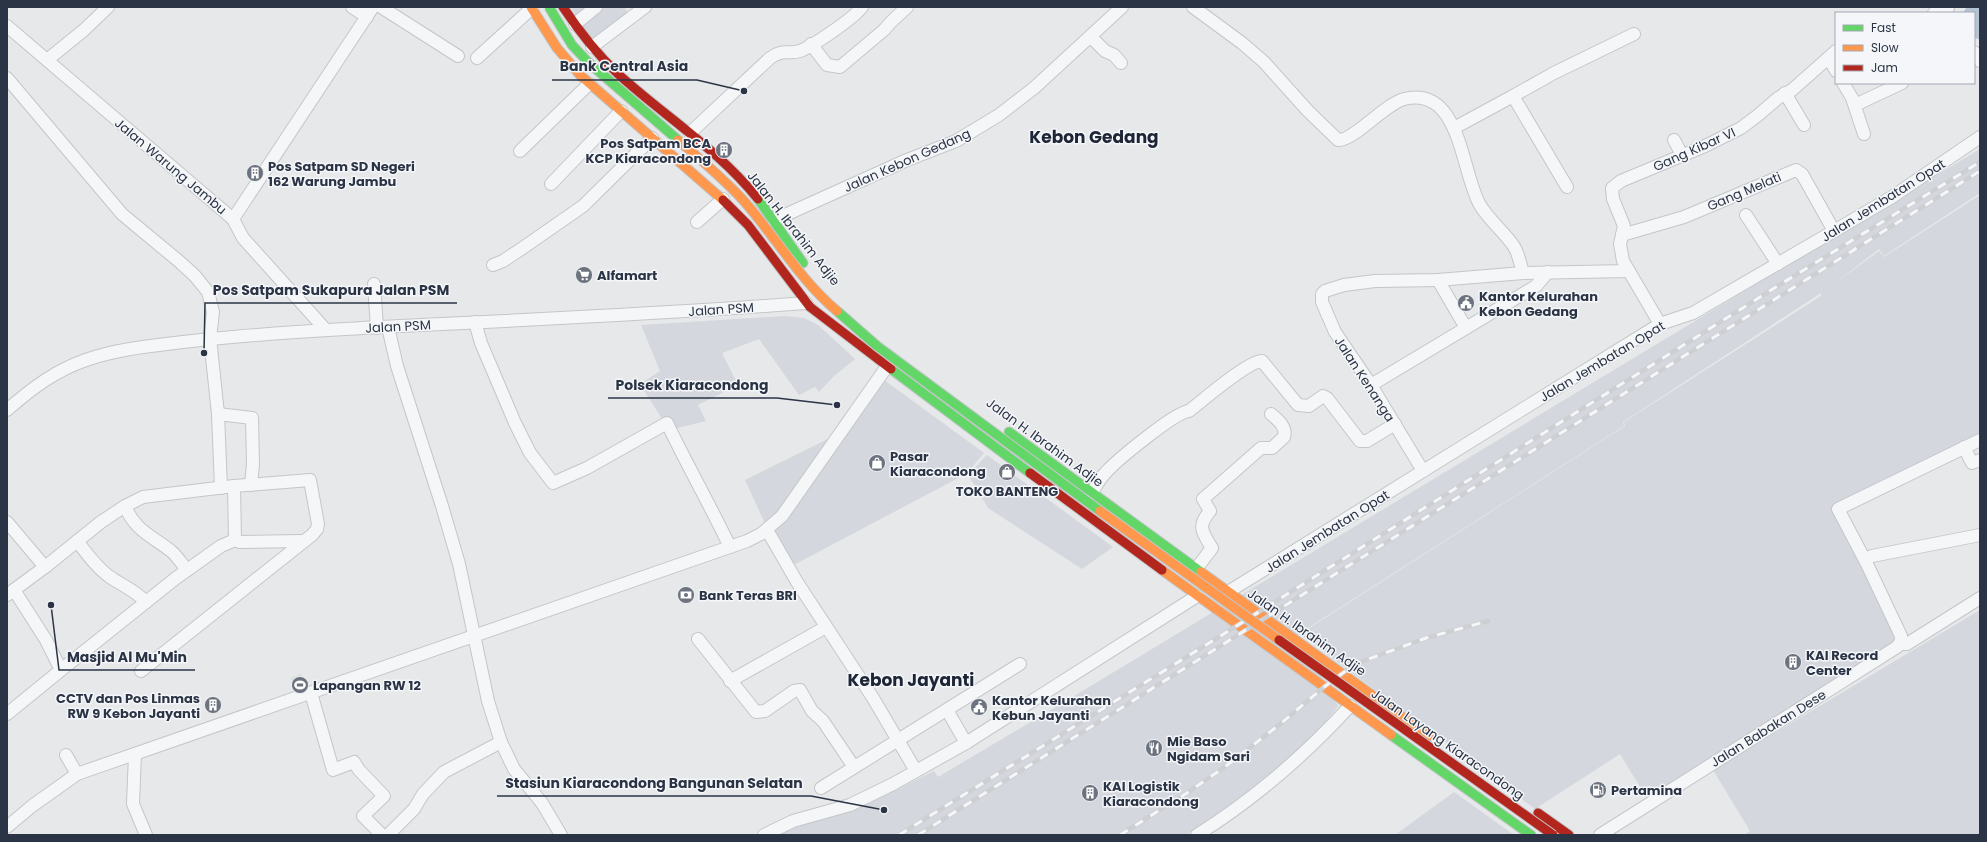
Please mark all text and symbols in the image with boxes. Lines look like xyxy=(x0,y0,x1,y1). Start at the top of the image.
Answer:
legend xyxy=(1835,12,1975,84)
text: Fast xyxy=(1871,19,1896,36)
text: Slow xyxy=(1871,39,1899,56)
callout: Bank Central Asia xyxy=(552,54,697,80)
text: Bank Central Asia xyxy=(560,56,688,76)
text: Jam xyxy=(1871,59,1898,76)
street label: Jalan Warung Jambu xyxy=(111,114,231,219)
street label: Gang Kibar VI xyxy=(1650,123,1738,176)
street label: Jalan Kebon Gedang xyxy=(841,124,974,197)
district label: Kebon Gedang xyxy=(1029,125,1159,149)
place label: Pos Satpam BCA KCP Kiaracondong xyxy=(585,134,711,168)
building icon: Pos Satpam BCA KCP Kiaracondong xyxy=(714,140,734,160)
street label: Jalan Jembatan Opat xyxy=(1818,154,1949,246)
place label: Pos Satpam SD Negeri 162 Warung Jambu xyxy=(268,157,415,191)
building icon: Pos Satpam SD Negeri 162 Warung Jambu xyxy=(245,163,265,183)
street label: Jalan H. Ibrahim Adjie xyxy=(743,167,844,290)
street label: Gang Melati xyxy=(1704,167,1784,216)
supermarket icon: Alfamart xyxy=(574,265,594,285)
place label: Alfamart xyxy=(597,266,657,285)
callout: Pos Satpam Sukapura Jalan PSM xyxy=(205,277,457,303)
text: Pos Satpam Sukapura Jalan PSM xyxy=(213,280,449,300)
place label: Kantor Kelurahan Kebon Gedang xyxy=(1479,287,1598,321)
public building icon: Kantor Kelurahan Kebon Gedang xyxy=(1456,293,1476,313)
street label: Jalan PSM xyxy=(688,298,755,321)
street label: Jalan PSM xyxy=(365,315,431,338)
street label: Jalan Jembatan Opat xyxy=(1536,316,1669,406)
street label: Jalan Kenanga xyxy=(1330,333,1399,426)
callout: Polsek Kiaracondong xyxy=(608,372,777,398)
text: Polsek Kiaracondong xyxy=(616,375,768,395)
street label: Jalan H. Ibrahim Adjie xyxy=(982,393,1107,491)
place label: Pasar Kiaracondong xyxy=(890,447,986,481)
shop icon: Pasar Kiaracondong xyxy=(867,453,887,473)
shop icon: TOKO BANTENG xyxy=(997,462,1017,482)
place label: TOKO BANTENG xyxy=(956,482,1058,501)
street label: Jalan Jembatan Opat xyxy=(1262,485,1393,577)
street label: Jalan H. Ibrahim Adjie xyxy=(1244,584,1370,681)
bank icon: Bank Teras BRI xyxy=(676,585,696,605)
place label: Bank Teras BRI xyxy=(699,586,797,605)
callout: Masjid Al Mu'Min xyxy=(59,644,195,670)
place label: KAI Record Center xyxy=(1806,646,1878,680)
text: Masjid Al Mu'Min xyxy=(67,647,187,667)
building icon: KAI Record Center xyxy=(1783,652,1803,672)
district label: Kebon Jayanti xyxy=(848,668,974,692)
sports icon: Lapangan RW 12 xyxy=(290,675,310,695)
place label: Lapangan RW 12 xyxy=(313,676,421,695)
street label: Jalan Layang Kiaracondong xyxy=(1367,684,1528,805)
street label: Jalan Babakan Dese xyxy=(1707,685,1830,772)
place label: CCTV dan Pos Linmas RW 9 Kebon Jayanti xyxy=(56,689,200,723)
place label: Kantor Kelurahan Kebun Jayanti xyxy=(992,691,1111,725)
building icon: CCTV dan Pos Linmas RW 9 Kebon Jayanti xyxy=(203,695,223,715)
public building icon: Kantor Kelurahan Kebun Jayanti xyxy=(969,697,989,717)
place label: Mie Baso Ngidam Sari xyxy=(1167,732,1250,766)
restaurant icon: Mie Baso Ngidam Sari xyxy=(1144,738,1164,758)
callout: Stasiun Kiaracondong Bangunan Selatan xyxy=(497,770,811,796)
text: Stasiun Kiaracondong Bangunan Selatan xyxy=(505,773,803,793)
place label: KAI Logistik Kiaracondong xyxy=(1103,777,1199,811)
fuel station icon: Pertamina xyxy=(1588,780,1608,800)
place label: Pertamina xyxy=(1611,781,1682,800)
building icon: KAI Logistik Kiaracondong xyxy=(1080,783,1100,803)

